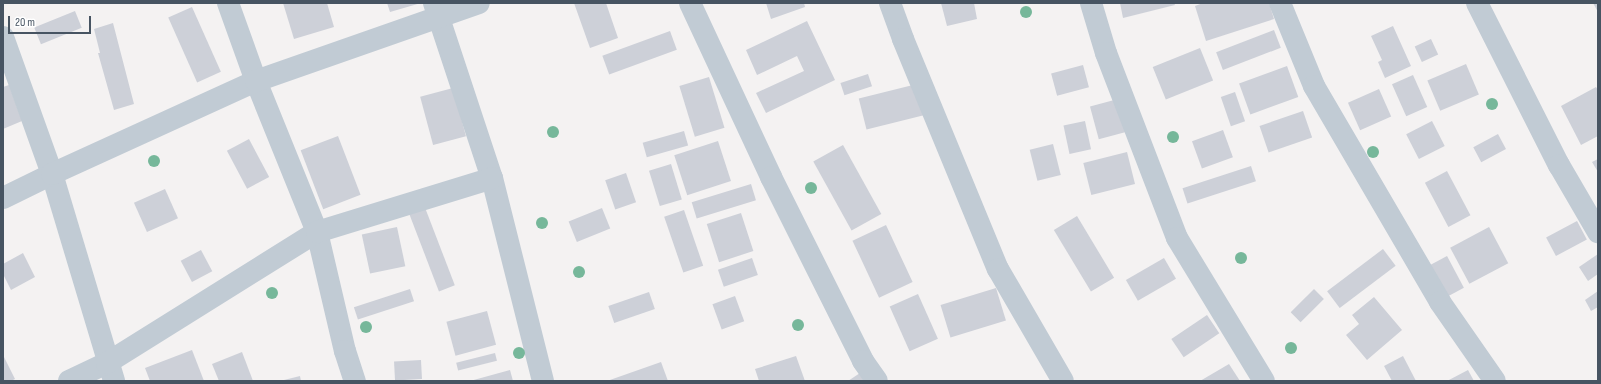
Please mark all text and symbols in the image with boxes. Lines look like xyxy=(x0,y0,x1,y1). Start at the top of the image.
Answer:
scale bar xyxy=(10,8,93,34)
text: 20 m xyxy=(15,15,35,30)

